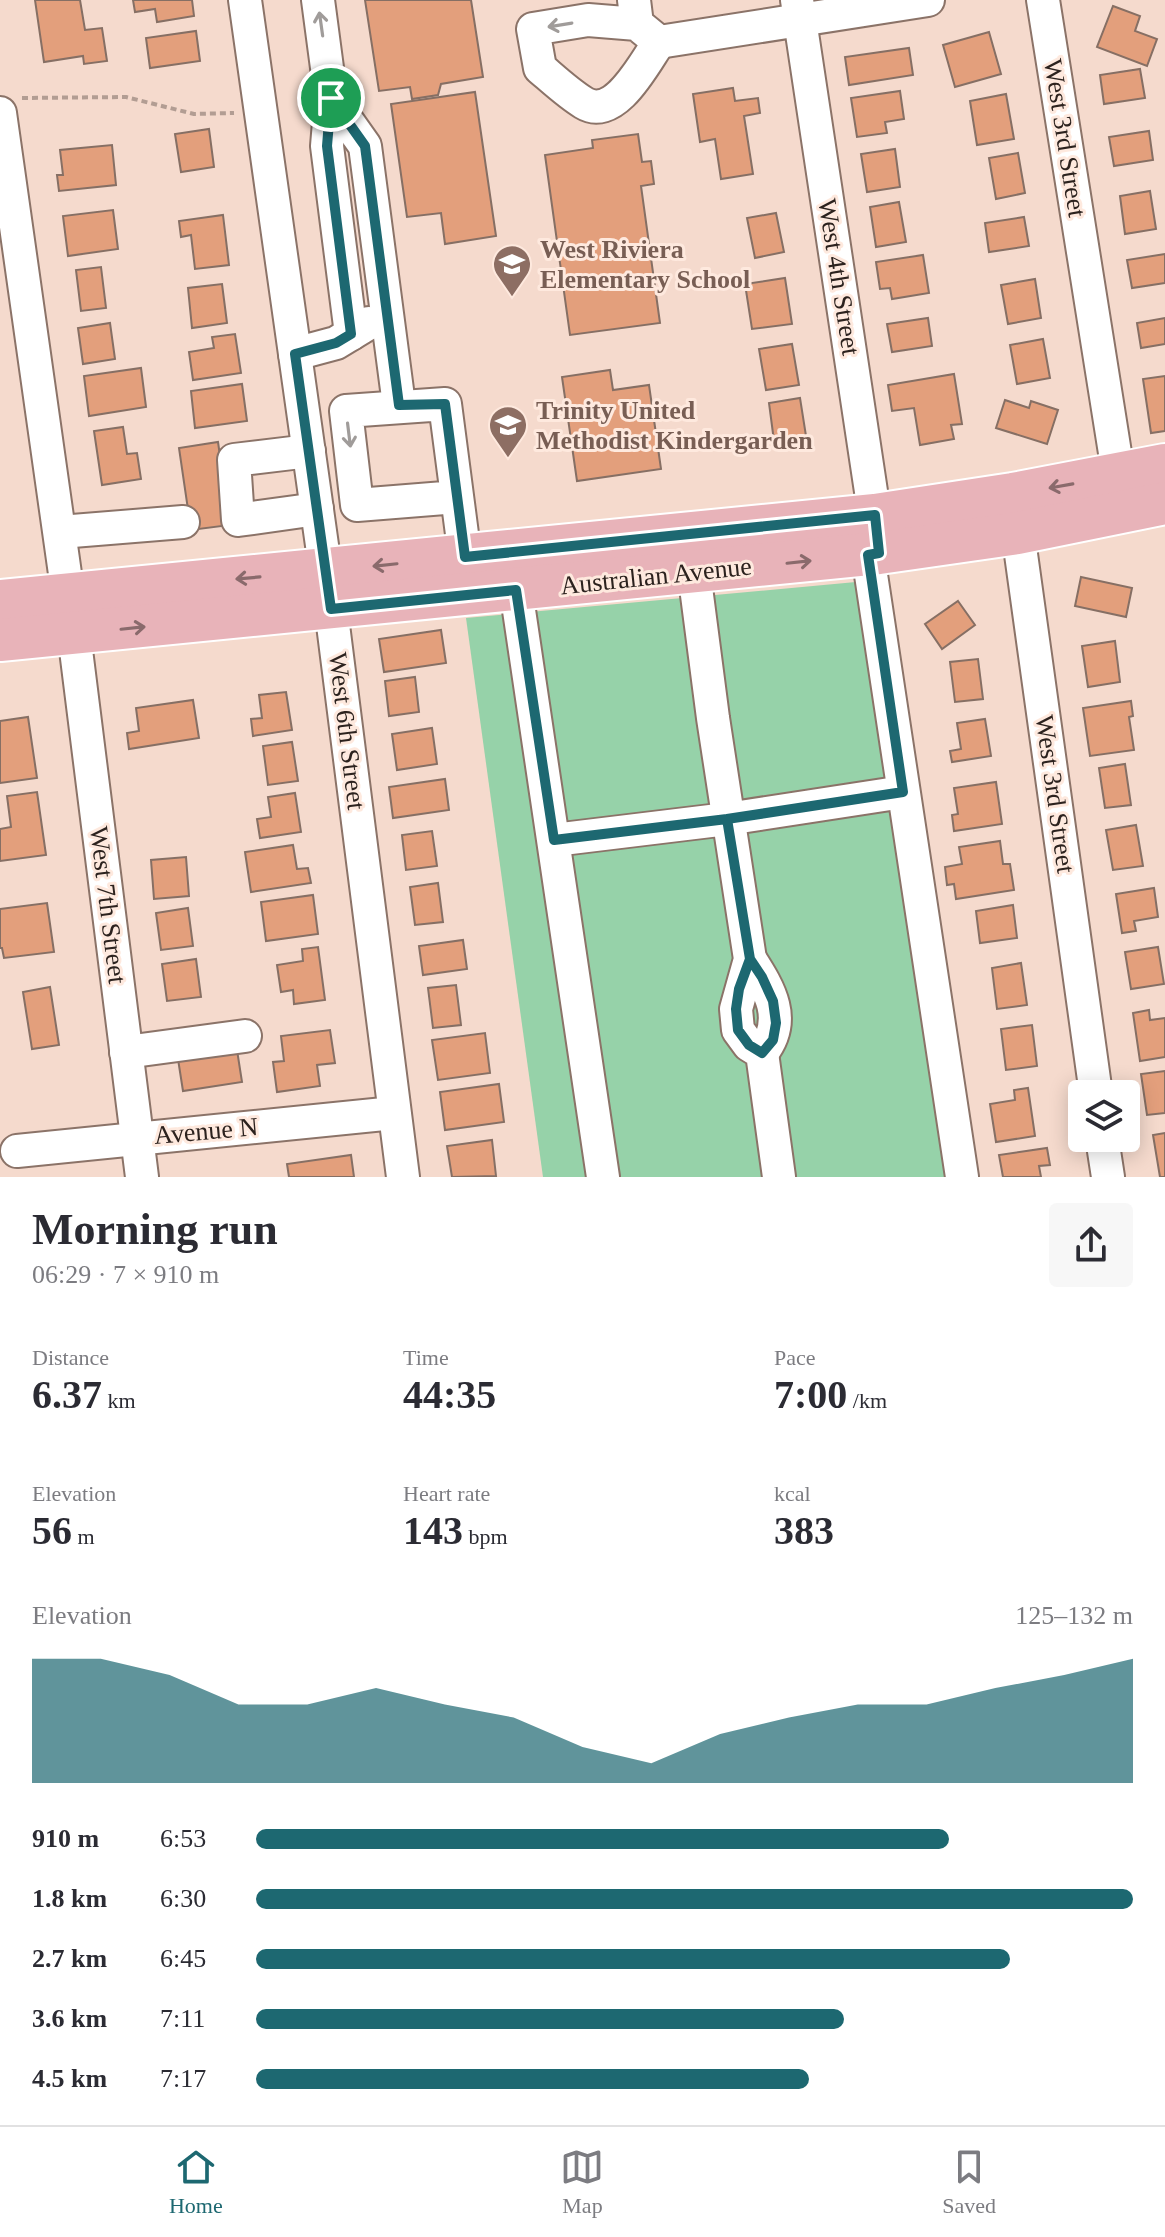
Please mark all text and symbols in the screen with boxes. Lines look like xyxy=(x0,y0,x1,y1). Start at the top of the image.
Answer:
one-way arrow xyxy=(314,11,329,38)
one-way arrow xyxy=(548,18,573,33)
street label: West 3rd Street xyxy=(1038,57,1092,220)
pin xyxy=(297,64,365,132)
icon: arrive xyxy=(309,76,353,120)
street label: West 4th Street xyxy=(812,197,866,358)
place label: West Riviera Elementary School xyxy=(540,235,750,294)
school or university icon: West Riviera Elementary School xyxy=(491,243,533,298)
place label: Trinity United Methodist Kindergarden xyxy=(536,396,813,455)
school or university icon: Trinity United Methodist Kindergarden xyxy=(487,404,529,459)
one-way arrow xyxy=(341,421,356,448)
one-way arrow xyxy=(1049,479,1074,494)
street label: Australian Avenue xyxy=(559,552,753,600)
one-way arrow xyxy=(785,554,812,569)
one-way arrow xyxy=(372,557,399,572)
one-way arrow xyxy=(235,571,262,586)
one-way arrow xyxy=(120,620,146,635)
street label: West 6th Street xyxy=(323,651,371,812)
street label: West 3rd Street xyxy=(1030,713,1081,876)
street label: West 7th Street xyxy=(84,825,132,986)
map controls xyxy=(1068,1080,1140,1152)
button: layers xyxy=(1068,1080,1140,1152)
street label: Avenue N xyxy=(153,1112,259,1150)
button: share xyxy=(1049,1203,1133,1287)
text: Morning run xyxy=(32,1205,278,1254)
text: 06:29 · 7 × 910 m xyxy=(32,1260,219,1289)
text: Distance xyxy=(32,1345,109,1370)
text: Time xyxy=(403,1345,449,1370)
text: Pace xyxy=(774,1345,816,1370)
text: 6.37 xyxy=(32,1372,102,1417)
text: 44:35 xyxy=(403,1372,496,1417)
text: 7:00 xyxy=(774,1372,847,1417)
text: km xyxy=(102,1388,136,1413)
text: /km xyxy=(847,1388,887,1413)
text: Elevation xyxy=(32,1481,116,1506)
text: Heart rate xyxy=(403,1481,490,1506)
text: kcal xyxy=(774,1481,811,1506)
text: 56 xyxy=(32,1508,72,1553)
text: 143 xyxy=(403,1508,463,1553)
text: 383 xyxy=(774,1508,834,1553)
text: m xyxy=(72,1524,95,1549)
text: bpm xyxy=(463,1524,508,1549)
text: Elevation xyxy=(32,1601,132,1630)
text: 125–132 m xyxy=(1015,1601,1133,1630)
text: 910 m xyxy=(32,1824,99,1853)
text: 6:53 xyxy=(160,1824,206,1853)
text: 1.8 km xyxy=(32,1884,107,1913)
text: 6:30 xyxy=(160,1884,206,1913)
text: 2.7 km xyxy=(32,1944,107,1973)
text: 6:45 xyxy=(160,1944,206,1973)
text: 3.6 km xyxy=(32,2004,107,2033)
text: 7:11 xyxy=(160,2004,205,2033)
text: 4.5 km xyxy=(32,2064,107,2093)
text: 7:17 xyxy=(160,2064,206,2093)
tab: Home xyxy=(169,2145,223,2219)
tab: Map xyxy=(560,2145,604,2219)
tab: Saved xyxy=(942,2145,996,2219)

